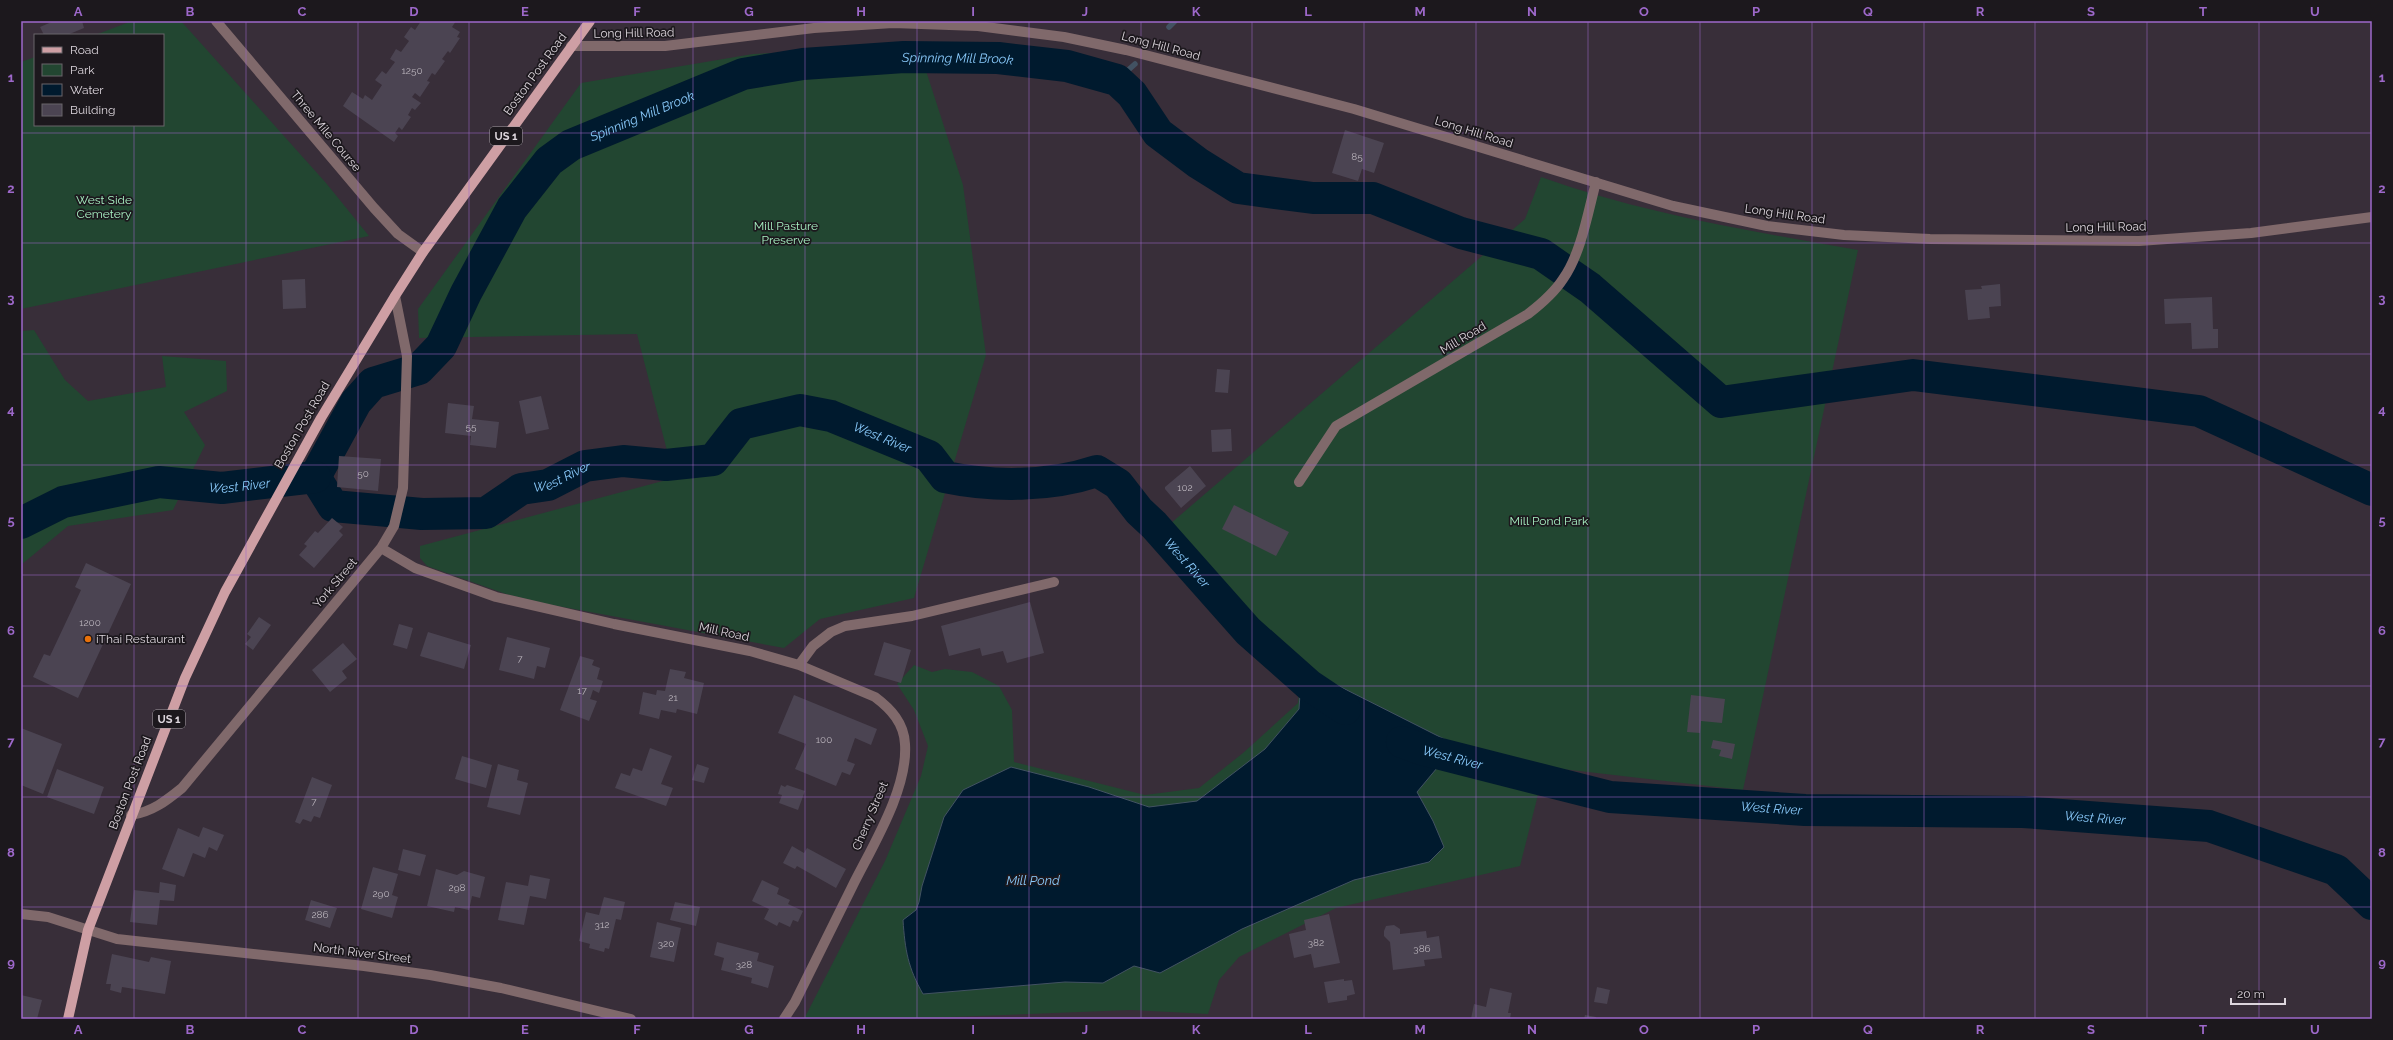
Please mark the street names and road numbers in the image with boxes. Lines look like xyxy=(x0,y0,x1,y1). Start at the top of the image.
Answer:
street label: Long Hill Road xyxy=(593,25,675,41)
street label: Long Hill Road xyxy=(1120,29,1202,63)
street label: Boston Post Road xyxy=(500,30,570,118)
street label: Three Mile Course xyxy=(288,88,364,174)
street label: Long Hill Road xyxy=(1433,113,1515,151)
road number: US 1 xyxy=(490,127,522,145)
street label: Long Hill Road xyxy=(1744,201,1826,227)
street label: Long Hill Road xyxy=(2065,219,2147,235)
street label: Mill Road xyxy=(1437,319,1489,357)
street label: Boston Post Road xyxy=(271,379,333,471)
street label: York Street xyxy=(310,555,360,611)
street label: Mill Road xyxy=(698,620,750,644)
road number: US 1 xyxy=(153,710,185,728)
street label: Boston Post Road xyxy=(106,735,154,831)
street label: Cherry Street xyxy=(849,780,891,852)
street label: North River Street xyxy=(312,940,412,966)

